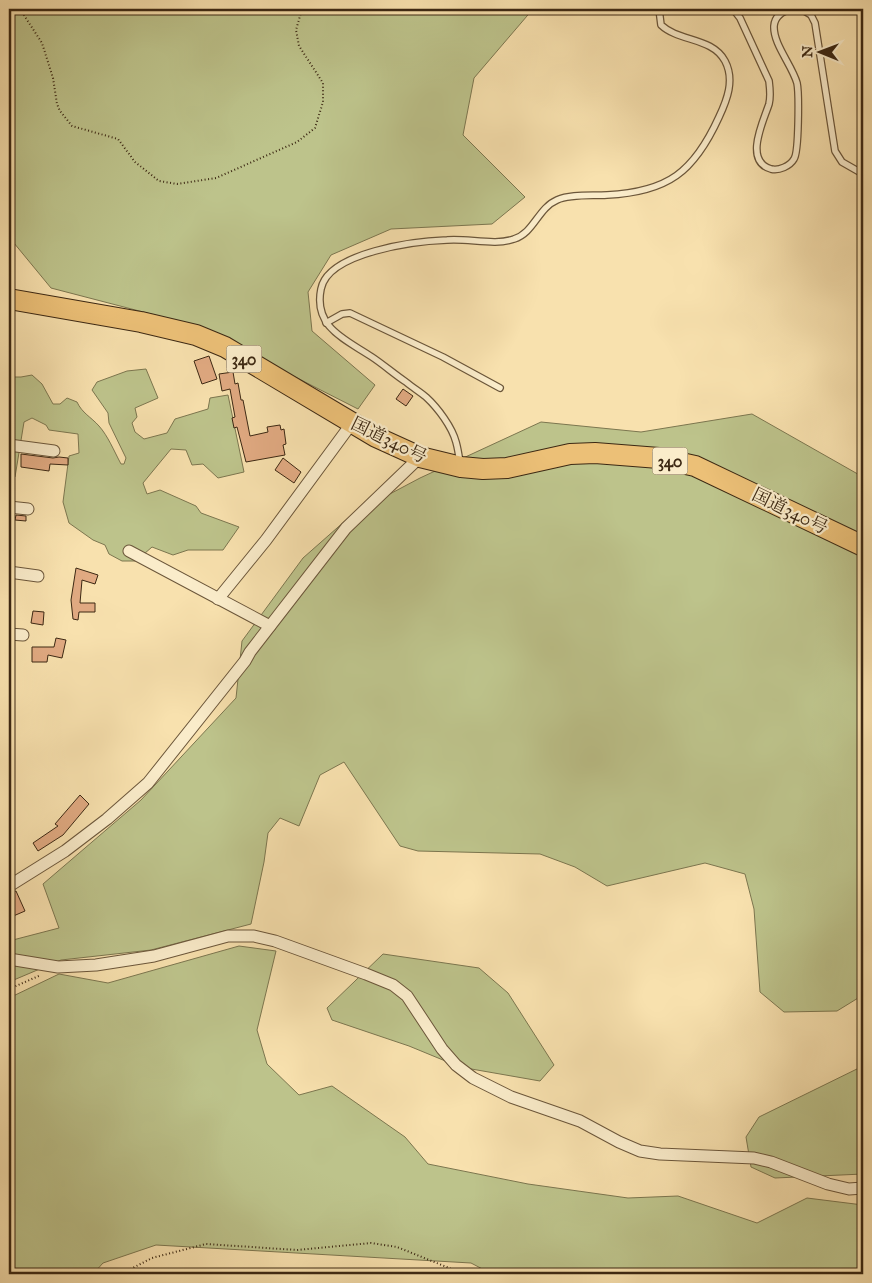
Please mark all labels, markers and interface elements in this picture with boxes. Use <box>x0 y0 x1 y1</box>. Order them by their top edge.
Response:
north arrow <box>794 28 844 78</box>
text: N <box>799 46 816 58</box>
road number: 340 <box>226 346 262 372</box>
street label: 国道340号 <box>347 412 431 468</box>
road number: 340 <box>652 448 688 474</box>
street label: 国道340号 <box>748 483 832 539</box>

